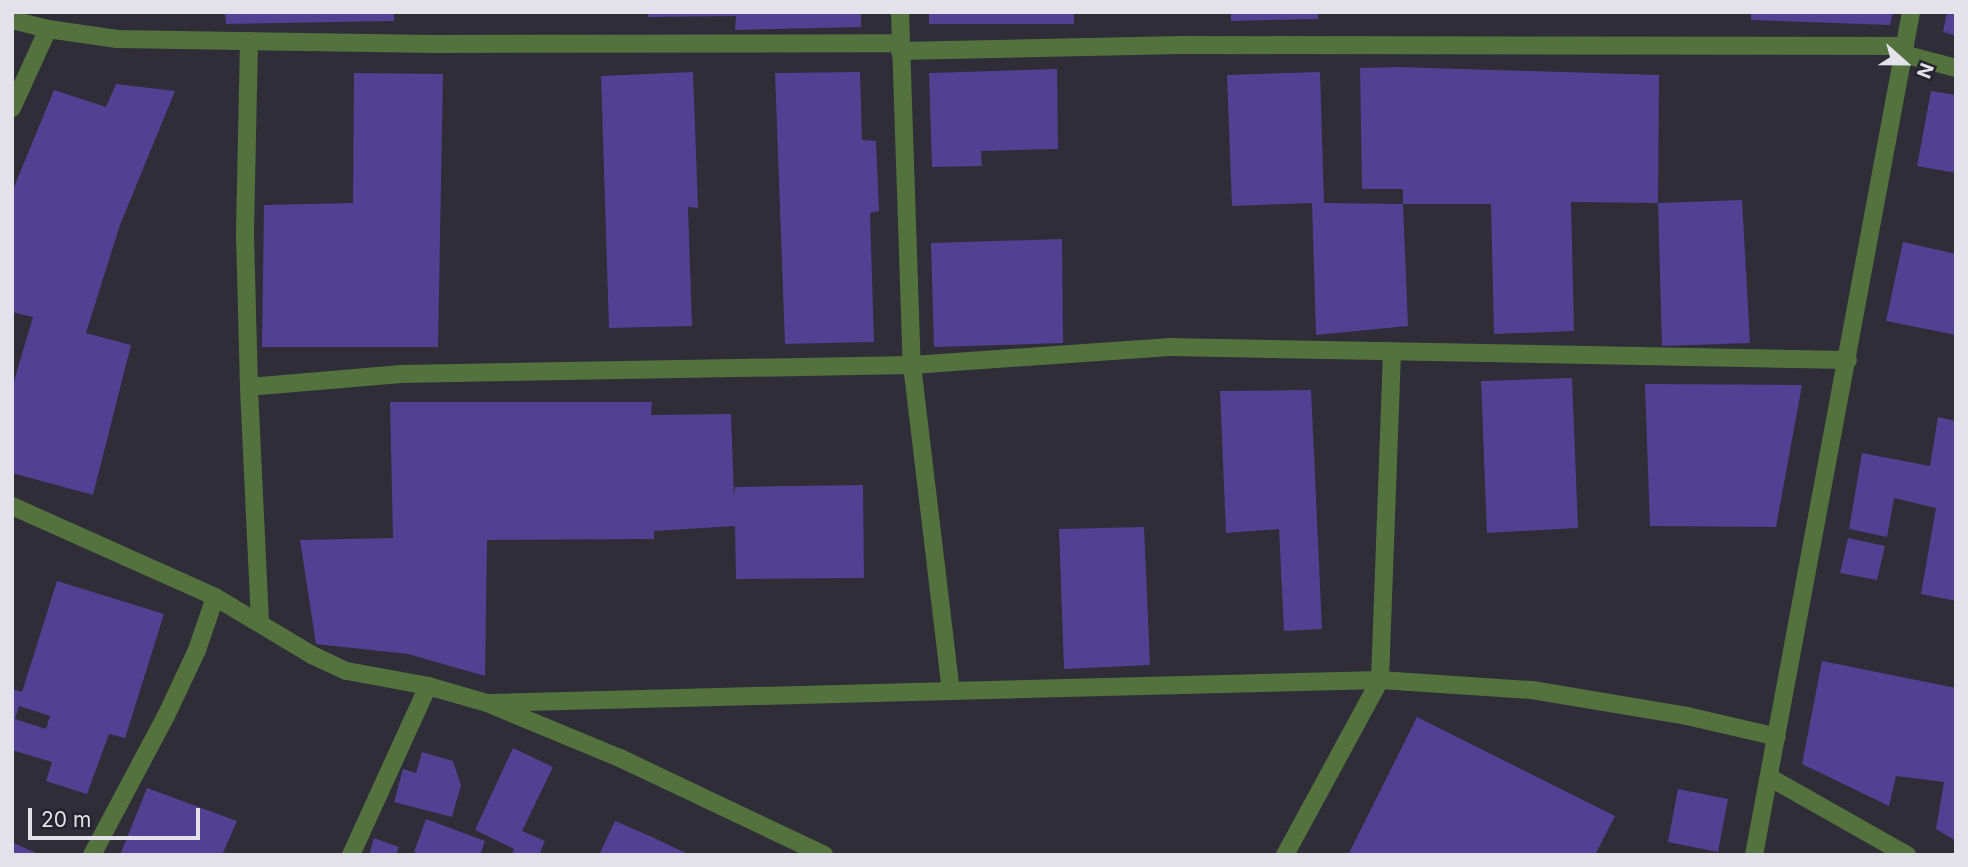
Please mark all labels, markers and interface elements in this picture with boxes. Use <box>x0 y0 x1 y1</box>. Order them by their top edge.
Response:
north arrow <box>1870 28 1940 98</box>
text: N <box>1912 60 1938 82</box>
scale bar <box>32 794 203 838</box>
text: 20 m <box>41 807 91 832</box>

